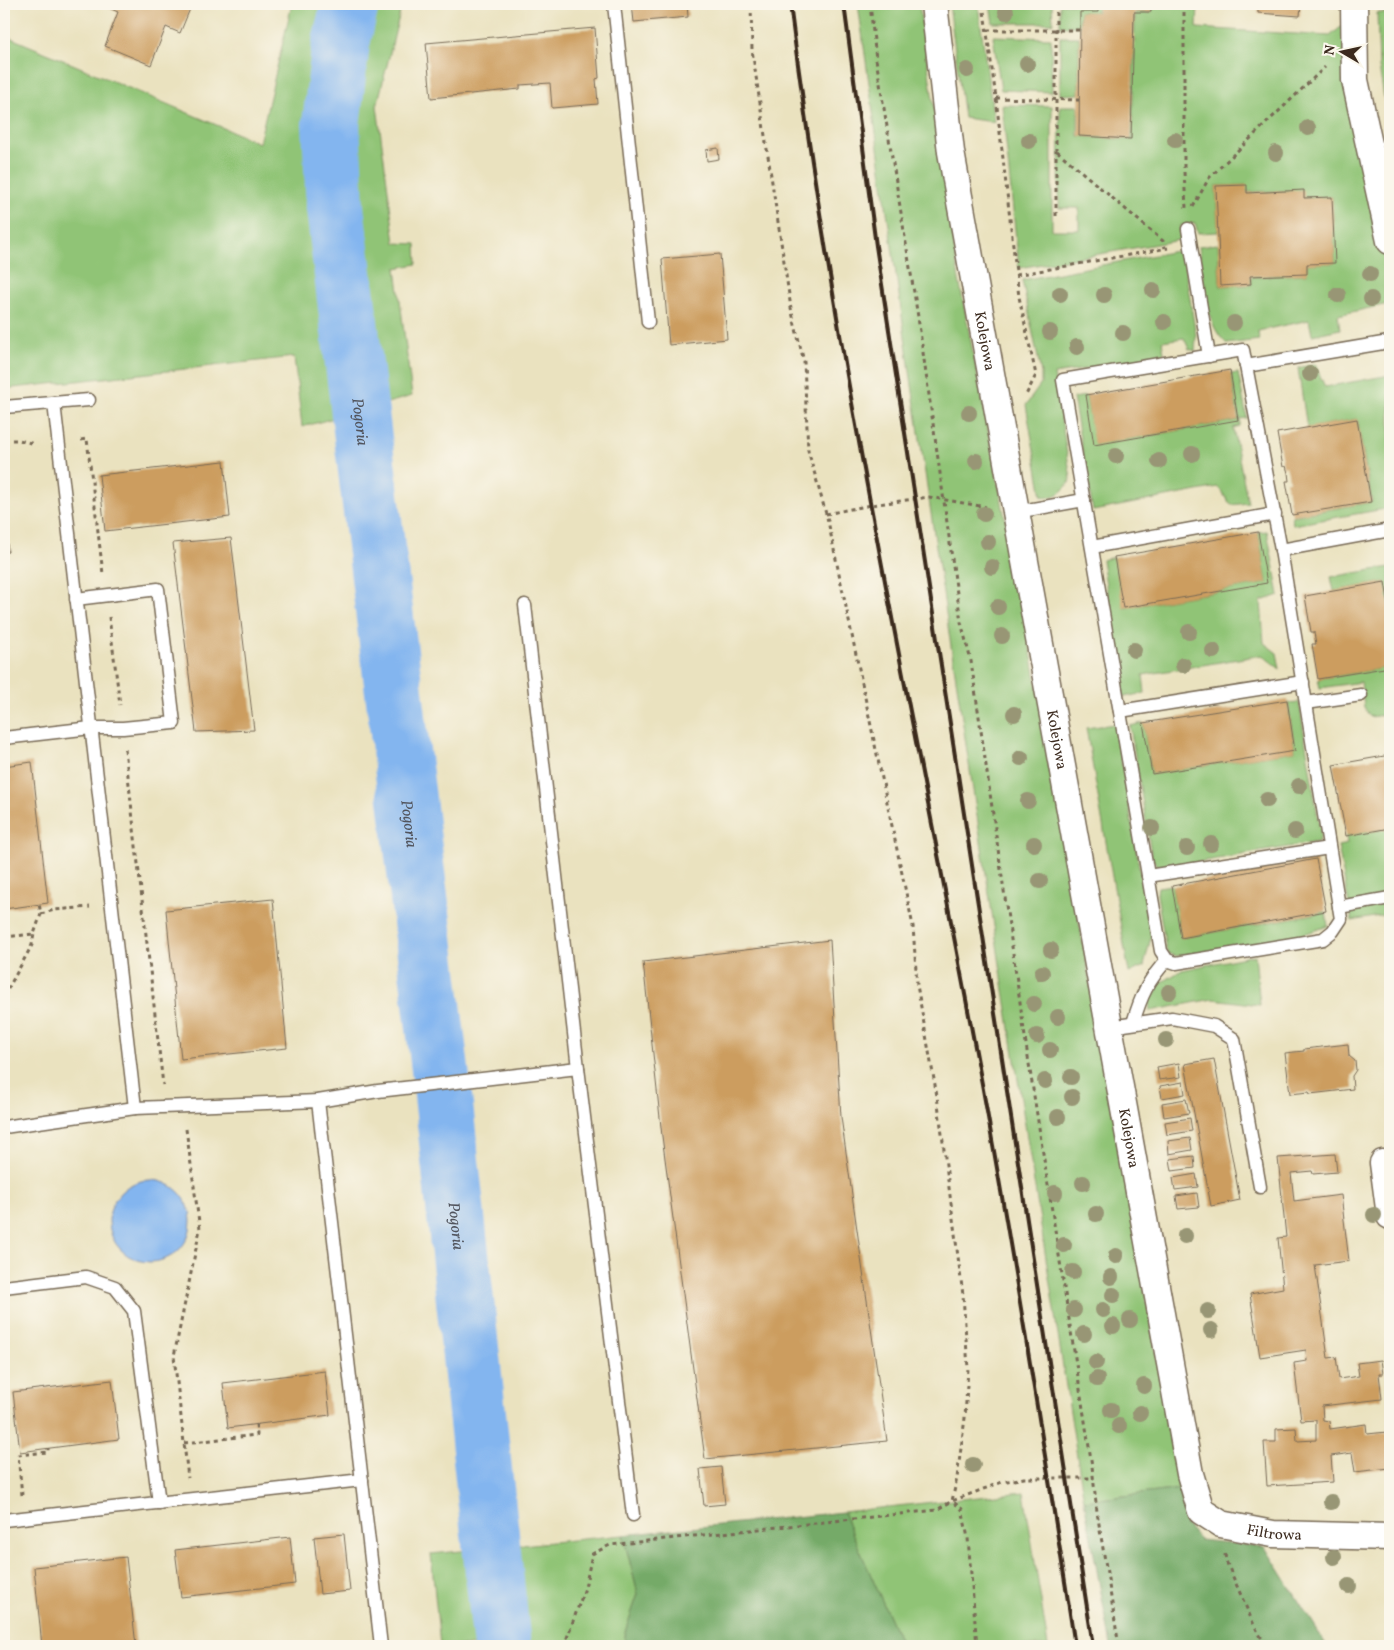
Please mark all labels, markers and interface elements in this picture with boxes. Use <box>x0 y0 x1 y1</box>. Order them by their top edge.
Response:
north arrow <box>1316 28 1366 78</box>
text: N <box>1320 44 1341 57</box>
street label: Kolejowa <box>968 310 999 373</box>
water label: Pogoria <box>345 397 373 448</box>
street label: Kolejowa <box>1040 708 1071 771</box>
water label: Pogoria <box>394 799 422 850</box>
street label: Kolejowa <box>1112 1107 1143 1170</box>
water label: Pogoria <box>441 1201 469 1252</box>
street label: Filtrowa <box>1245 1520 1302 1547</box>

